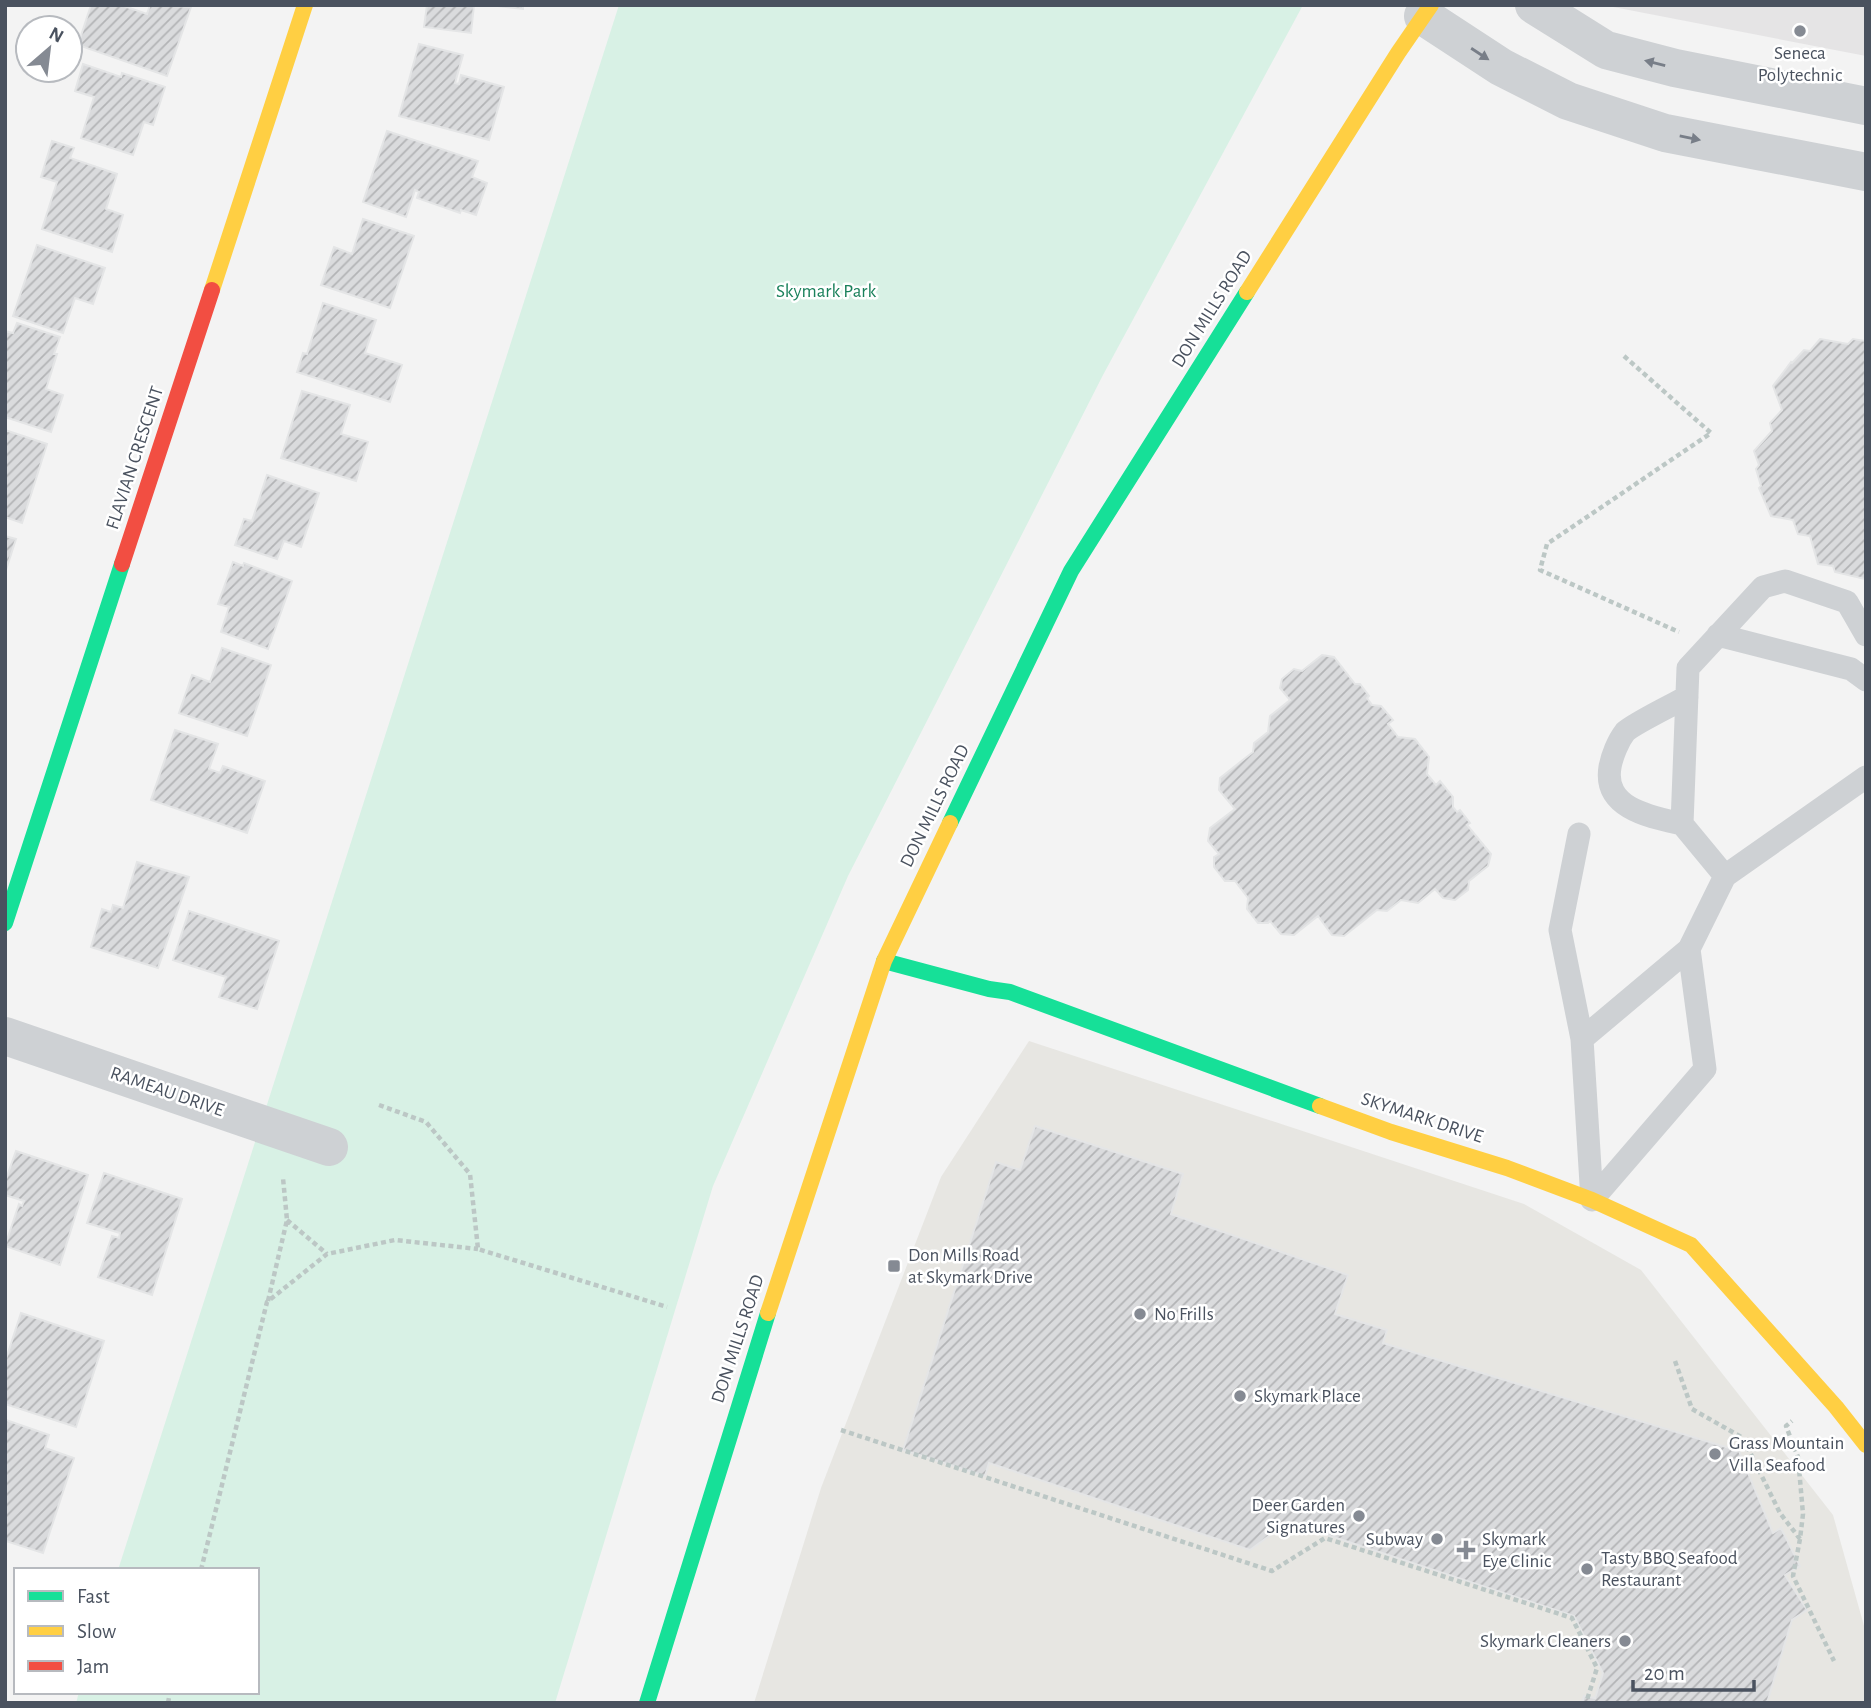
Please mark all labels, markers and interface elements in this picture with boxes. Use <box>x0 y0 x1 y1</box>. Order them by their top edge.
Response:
north arrow <box>14 14 84 84</box>
marker: Seneca Polytechnic <box>1792 23 1808 39</box>
text: N <box>46 24 67 47</box>
place label: Seneca Polytechnic <box>1758 44 1842 85</box>
one-way arrow <box>1470 47 1490 60</box>
one-way arrow <box>1644 57 1666 68</box>
one-way arrow <box>1679 133 1701 144</box>
street label: DON MILLS ROAD <box>1168 247 1256 371</box>
park label: Skymark Park <box>776 282 876 301</box>
street label: FLAVIAN CRESCENT <box>103 384 167 532</box>
street label: DON MILLS ROAD <box>897 742 973 870</box>
street label: RAMEAU DRIVE <box>108 1064 226 1120</box>
street label: SKYMARK DRIVE <box>1359 1089 1485 1147</box>
place label: Don Mills Road at Skymark Drive <box>908 1246 1033 1287</box>
marker: Don Mills Road at Skymark Drive <box>886 1258 902 1274</box>
street label: DON MILLS ROAD <box>708 1272 768 1406</box>
place label: No Frills <box>1154 1305 1214 1324</box>
marker: No Frills <box>1132 1306 1148 1322</box>
place label: Skymark Place <box>1254 1387 1361 1406</box>
marker: Skymark Place <box>1232 1388 1248 1404</box>
place label: Grass Mountain Villa Seafood <box>1729 1434 1844 1475</box>
marker: Grass Mountain Villa Seafood <box>1707 1446 1723 1462</box>
place label: Deer Garden Signatures <box>1252 1496 1345 1537</box>
marker: Deer Garden Signatures <box>1351 1508 1367 1524</box>
place label: Subway <box>1366 1530 1423 1549</box>
place label: Skymark Eye Clinic <box>1482 1530 1551 1571</box>
marker: Subway <box>1429 1531 1445 1547</box>
marker: Skymark Eye Clinic <box>1456 1540 1476 1560</box>
place label: Tasty BBQ Seafood Restaurant <box>1601 1549 1738 1590</box>
marker: Tasty BBQ Seafood Restaurant <box>1579 1561 1595 1577</box>
legend <box>14 1568 259 1694</box>
text: Fast <box>77 1586 110 1607</box>
text: Slow <box>77 1621 116 1642</box>
place label: Skymark Cleaners <box>1480 1632 1611 1651</box>
marker: Skymark Cleaners <box>1617 1633 1633 1649</box>
scale bar <box>1633 1648 1754 1692</box>
text: Jam <box>77 1656 109 1677</box>
text: 20 m <box>1644 1663 1685 1684</box>

